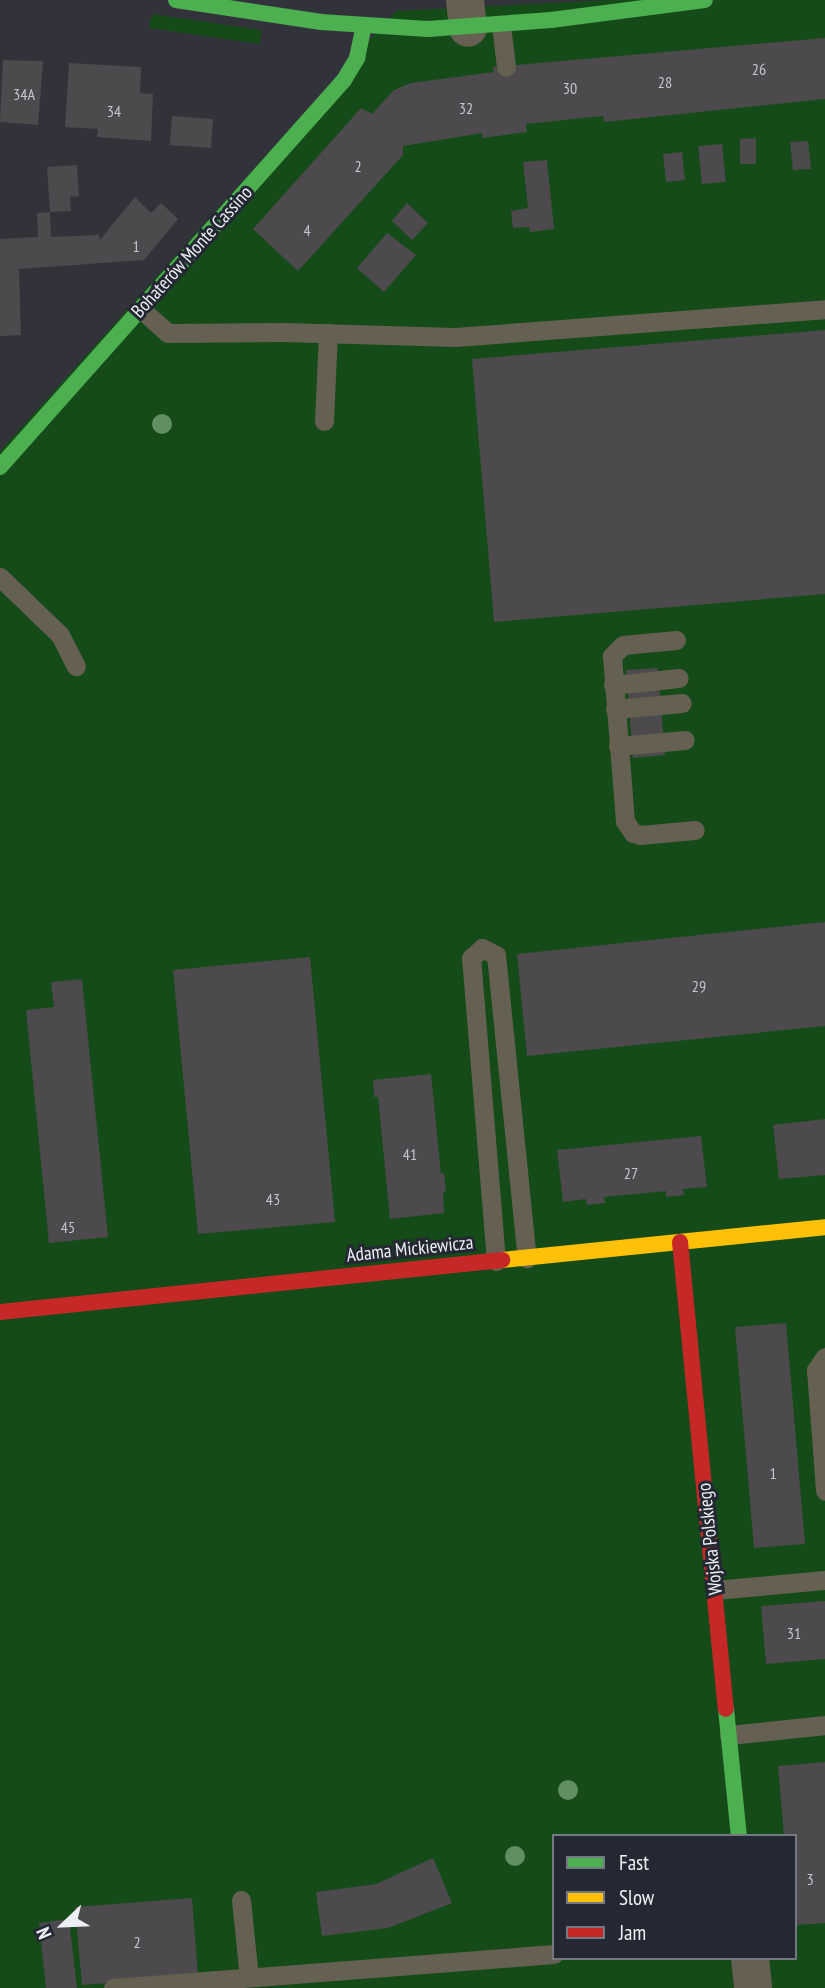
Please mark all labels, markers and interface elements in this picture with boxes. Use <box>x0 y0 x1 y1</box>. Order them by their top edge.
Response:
house number: 26 <box>752 59 766 79</box>
house number: 28 <box>658 72 672 92</box>
house number: 30 <box>563 78 577 98</box>
house number: 34A <box>13 84 35 104</box>
house number: 32 <box>459 98 473 118</box>
house number: 34 <box>107 101 121 121</box>
house number: 2 <box>354 156 362 176</box>
street label: Bohaterów Monte Cassino <box>127 181 257 323</box>
house number: 4 <box>303 220 311 240</box>
house number: 1 <box>132 236 140 256</box>
house number: 29 <box>692 976 706 996</box>
house number: 41 <box>403 1144 417 1164</box>
house number: 27 <box>624 1163 638 1183</box>
house number: 43 <box>266 1189 280 1209</box>
house number: 45 <box>61 1217 75 1237</box>
street label: Adama Mickiewicza <box>346 1231 474 1267</box>
house number: 1 <box>769 1463 777 1483</box>
street label: Wojska Polskiego <box>693 1482 727 1596</box>
house number: 31 <box>787 1623 801 1643</box>
legend <box>552 1834 797 1960</box>
text: Fast <box>619 1849 649 1876</box>
house number: 3 <box>806 1869 814 1889</box>
text: Slow <box>619 1884 654 1911</box>
north arrow <box>28 1890 98 1960</box>
text: Jam <box>619 1919 646 1946</box>
text: N <box>31 1924 57 1943</box>
house number: 2 <box>133 1932 141 1952</box>

